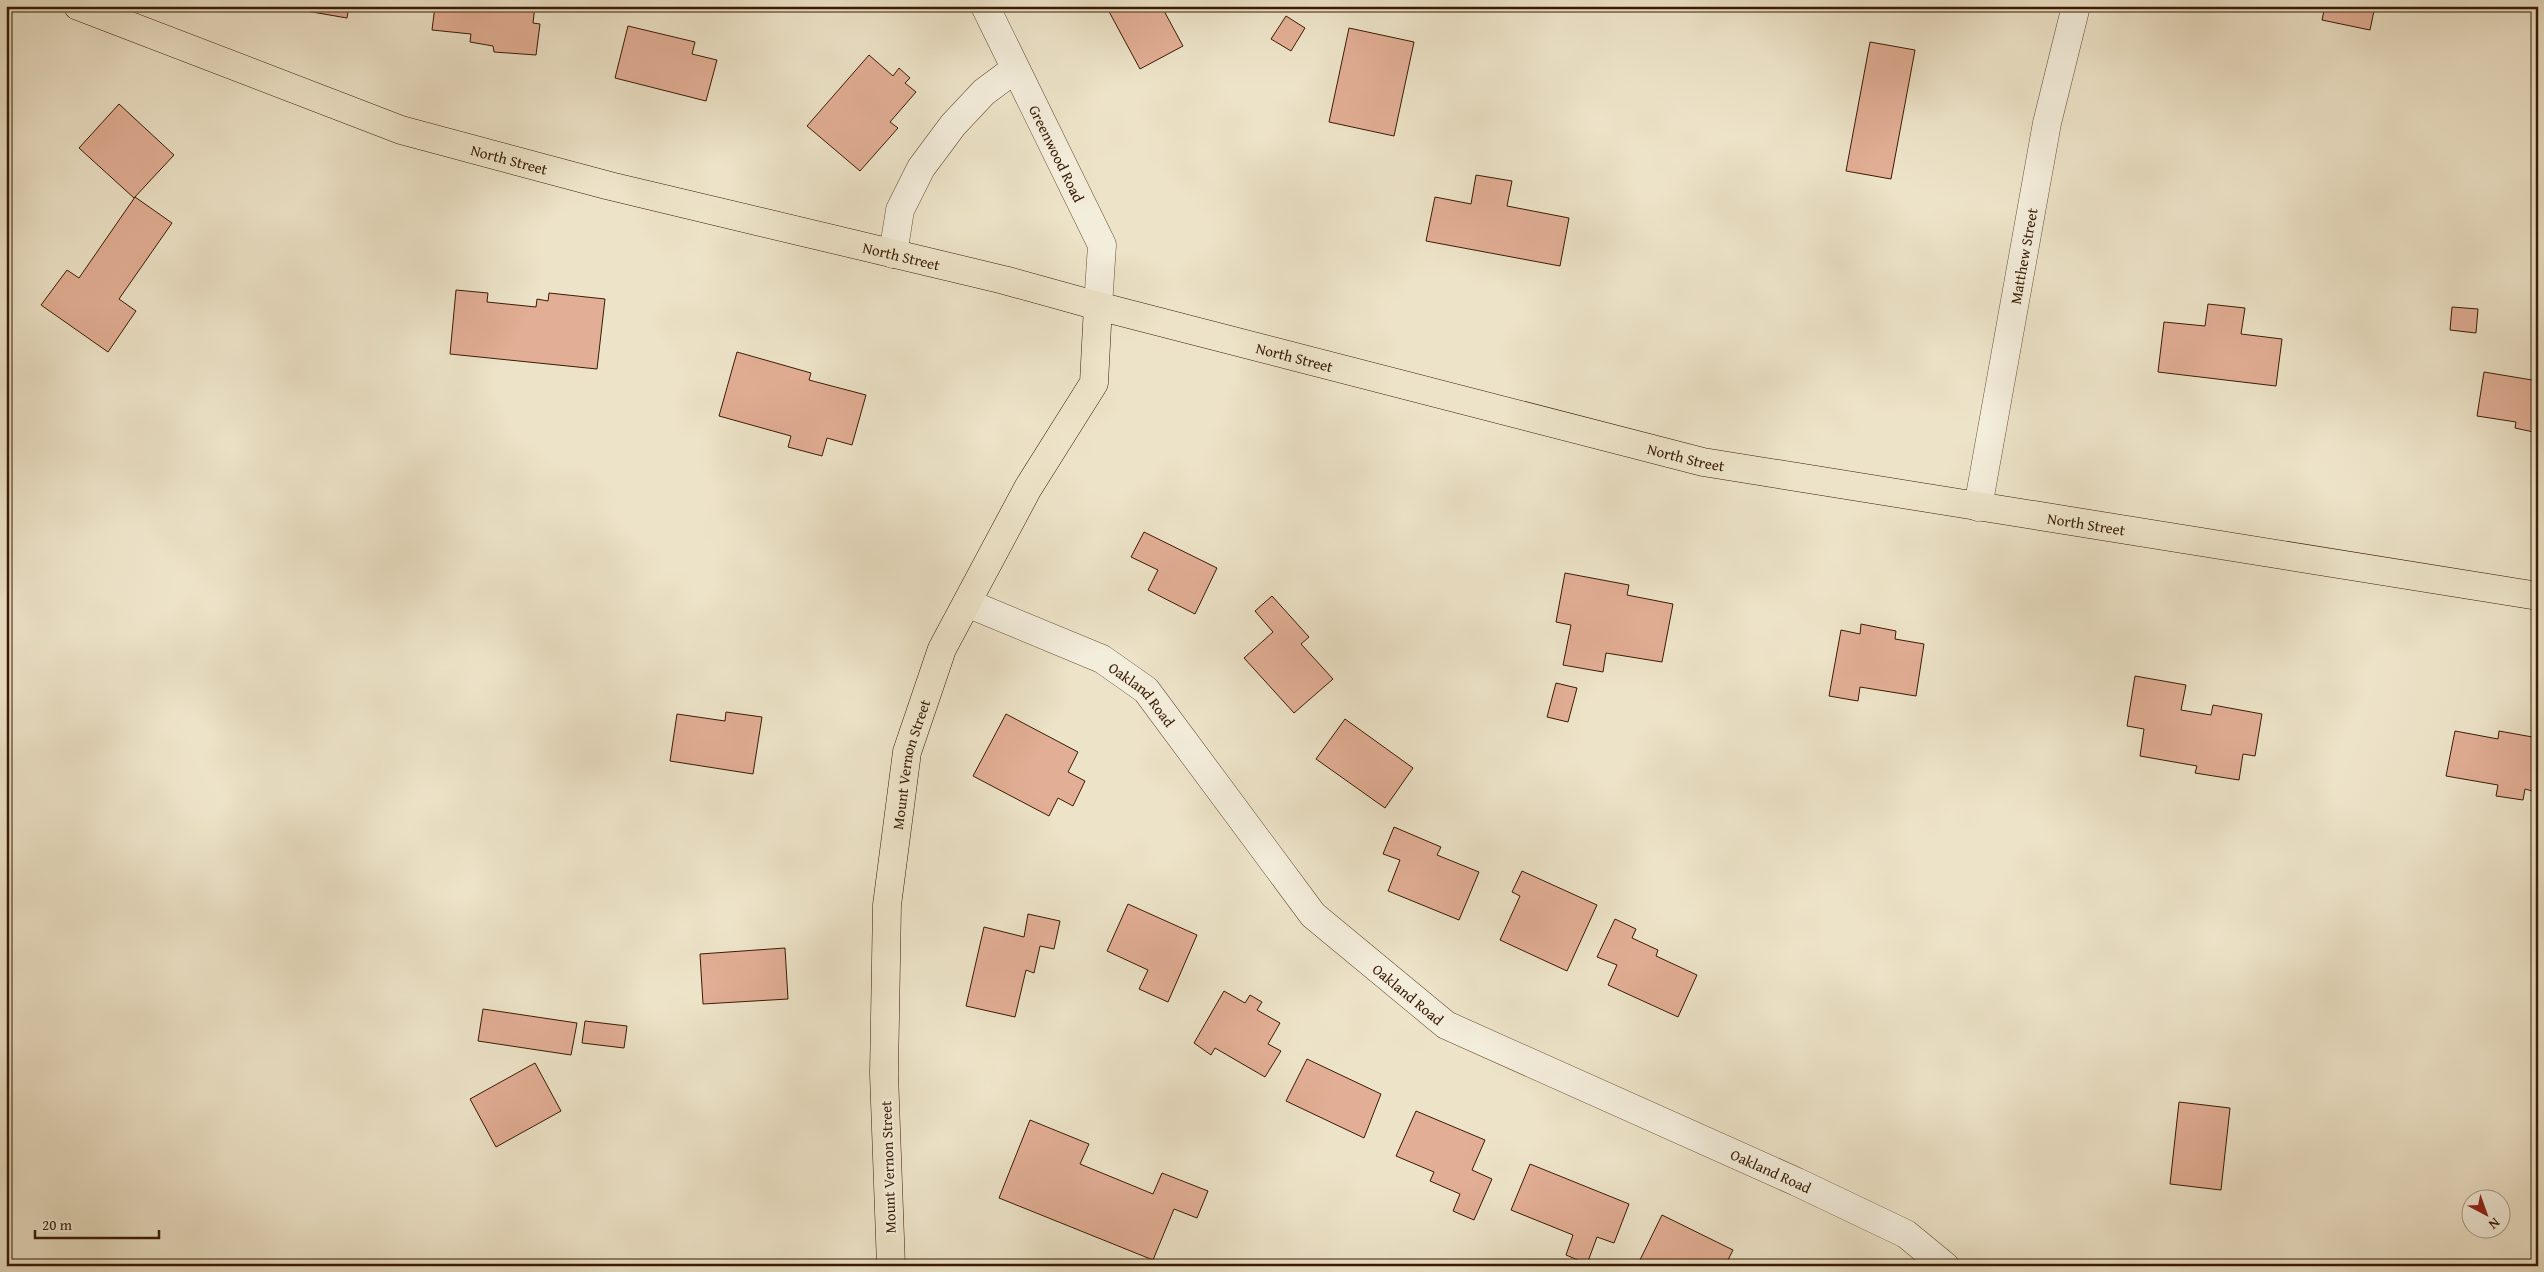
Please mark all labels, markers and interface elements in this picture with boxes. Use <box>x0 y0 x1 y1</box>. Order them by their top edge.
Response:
street label: Greenwood Road <box>1024 101 1090 205</box>
street label: North Street <box>468 139 551 179</box>
street label: Matthew Street <box>2004 206 2042 306</box>
street label: North Street <box>861 236 943 275</box>
street label: North Street <box>1254 337 1336 377</box>
street label: North Street <box>1645 438 1727 476</box>
street label: North Street <box>2046 507 2128 540</box>
street label: Oakland Road <box>1105 657 1180 731</box>
street label: Mount Vernon Street <box>886 696 935 831</box>
street label: Oakland Road <box>1368 958 1448 1030</box>
street label: Mount Vernon Street <box>875 1099 901 1234</box>
street label: Oakland Road <box>1727 1143 1815 1198</box>
north arrow <box>2462 1190 2512 1240</box>
scale bar <box>35 1207 159 1239</box>
text: N <box>2484 1213 2505 1235</box>
text: 20 m <box>42 1214 73 1235</box>

